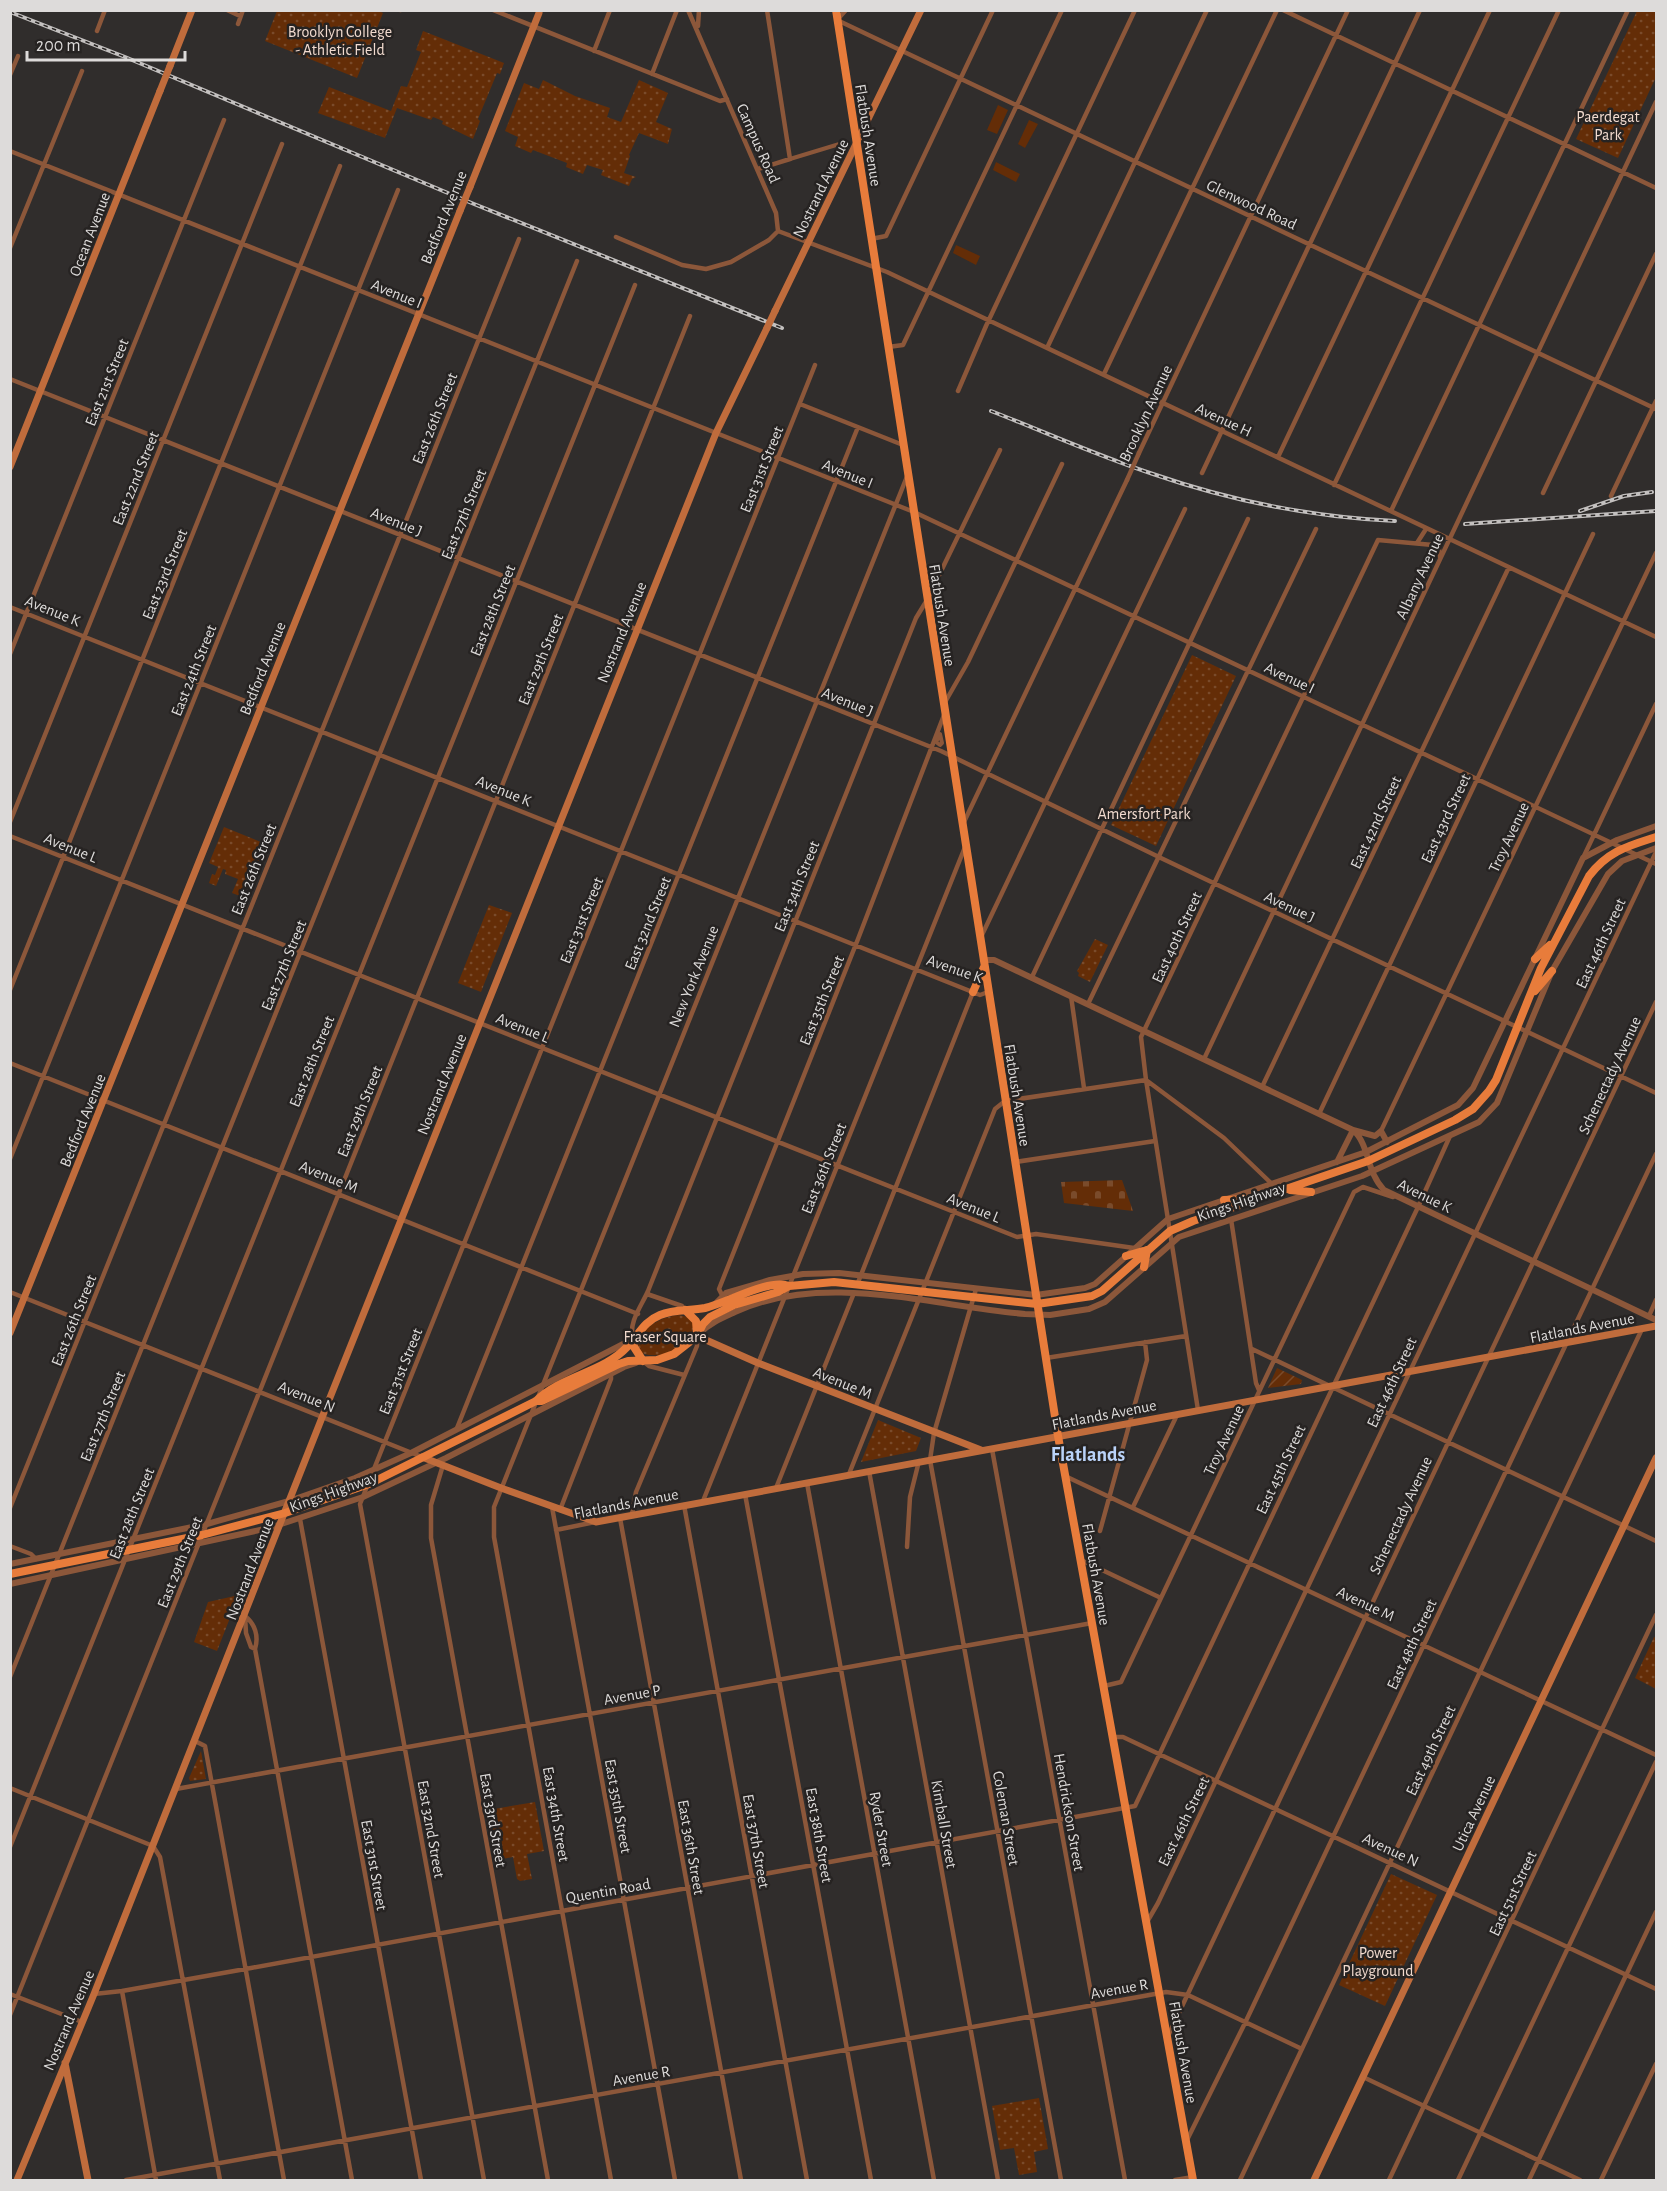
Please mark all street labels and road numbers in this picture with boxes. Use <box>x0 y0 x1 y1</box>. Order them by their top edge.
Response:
street label: Flatbush Avenue <box>852 83 884 187</box>
street label: Campus Road <box>733 101 783 186</box>
street label: Nostrand Avenue <box>790 137 852 240</box>
street label: Bedford Avenue <box>418 168 470 266</box>
street label: Glenwood Road <box>1204 177 1299 233</box>
street label: Ocean Avenue <box>67 190 113 279</box>
street label: Avenue I <box>369 276 424 311</box>
street label: East 21st Street <box>82 336 132 428</box>
street label: Brooklyn Avenue <box>1116 363 1176 465</box>
street label: East 26th Street <box>409 370 461 466</box>
street label: Avenue H <box>1193 400 1254 440</box>
street label: East 31st Street <box>737 424 787 515</box>
street label: East 22nd Street <box>110 429 162 528</box>
street label: Avenue I <box>820 456 875 491</box>
street label: East 27th Street <box>439 467 489 562</box>
street label: Avenue J <box>368 504 425 540</box>
street label: East 23rd Street <box>140 527 190 622</box>
street label: Albany Avenue <box>1393 531 1448 622</box>
street label: East 28th Street <box>467 562 519 658</box>
street label: Flatbush Avenue <box>926 563 958 667</box>
street label: Nostrand Avenue <box>594 580 649 685</box>
street label: Avenue K <box>23 593 83 629</box>
street label: East 29th Street <box>515 611 567 707</box>
street label: Bedford Avenue <box>237 619 289 717</box>
street label: East 24th Street <box>168 622 220 718</box>
street label: Avenue I <box>1262 659 1317 696</box>
street label: Avenue J <box>819 684 876 720</box>
street label: East 43rd Street <box>1418 771 1474 866</box>
street label: Avenue K <box>474 773 534 809</box>
street label: East 42nd Street <box>1347 774 1404 871</box>
street label: Troy Avenue <box>1486 800 1533 876</box>
street label: East 26th Street <box>228 821 280 917</box>
street label: Avenue L <box>42 830 100 866</box>
street label: East 34th Street <box>771 839 822 934</box>
street label: East 32nd Street <box>622 874 674 972</box>
street label: East 31st Street <box>557 875 607 966</box>
street label: Avenue J <box>1262 888 1318 926</box>
street label: East 40th Street <box>1149 889 1205 985</box>
street label: East 46th Street <box>1573 896 1629 991</box>
street label: East 27th Street <box>259 918 309 1013</box>
street label: New York Avenue <box>666 923 722 1030</box>
street label: Avenue K <box>925 952 985 986</box>
street label: East 35th Street <box>797 953 847 1048</box>
street label: Avenue L <box>494 1010 552 1046</box>
street label: East 28th Street <box>286 1013 338 1109</box>
street label: Schenectady Avenue <box>1576 1014 1645 1137</box>
street label: Nostrand Avenue <box>414 1032 469 1137</box>
street label: Flatbush Avenue <box>1001 1043 1033 1147</box>
street label: East 29th Street <box>334 1063 386 1159</box>
street label: Bedford Avenue <box>57 1071 109 1169</box>
street label: East 36th Street <box>798 1121 849 1216</box>
street label: Avenue M <box>297 1158 360 1196</box>
street label: Avenue K <box>1395 1176 1454 1216</box>
street label: Kings Highway <box>1195 1179 1288 1225</box>
street label: Avenue L <box>945 1190 1003 1226</box>
street label: East 26th Street <box>48 1272 100 1368</box>
street label: Flatlands Avenue <box>1528 1310 1636 1346</box>
street label: East 31st Street <box>376 1326 426 1417</box>
street label: East 46th Street <box>1364 1335 1420 1430</box>
street label: Avenue M <box>811 1364 874 1402</box>
street label: East 27th Street <box>78 1369 128 1464</box>
street label: Avenue N <box>276 1378 338 1416</box>
street label: Flatlands Avenue <box>1050 1397 1158 1433</box>
street label: Troy Avenue <box>1201 1403 1248 1479</box>
street label: East 45th Street <box>1253 1422 1309 1517</box>
street label: Schenectady Avenue <box>1367 1454 1436 1577</box>
street label: East 28th Street <box>106 1465 158 1561</box>
street label: Kings Highway <box>287 1469 380 1516</box>
street label: Flatlands Avenue <box>572 1486 680 1522</box>
street label: East 29th Street <box>154 1514 206 1610</box>
street label: Nostrand Avenue <box>223 1516 277 1622</box>
street label: Flatbush Avenue <box>1079 1522 1113 1626</box>
street label: Avenue M <box>1334 1584 1397 1624</box>
street label: East 48th Street <box>1384 1597 1440 1692</box>
street label: Avenue P <box>602 1682 662 1708</box>
street label: East 49th Street <box>1403 1703 1459 1798</box>
street label: Hendrickson Street <box>1051 1752 1087 1872</box>
street label: East 35th Street <box>602 1758 634 1855</box>
street label: East 34th Street <box>540 1765 572 1863</box>
street label: Coleman Street <box>990 1770 1022 1867</box>
street label: East 33rd Street <box>477 1772 509 1869</box>
street label: Utica Avenue <box>1449 1773 1498 1854</box>
street label: East 46th Street <box>1155 1774 1212 1869</box>
street label: East 32nd Street <box>415 1779 448 1879</box>
street label: Kimball Street <box>928 1779 960 1870</box>
street label: East 38th Street <box>803 1786 835 1884</box>
street label: Ryder Street <box>866 1790 896 1868</box>
street label: East 37th Street <box>740 1793 772 1890</box>
street label: East 36th Street <box>675 1798 707 1896</box>
street label: East 31st Street <box>358 1819 390 1912</box>
street label: Avenue N <box>1360 1830 1421 1870</box>
street label: East 51st Street <box>1486 1848 1540 1938</box>
street label: Quentin Road <box>565 1876 652 1907</box>
street label: Nostrand Avenue <box>41 1968 97 2073</box>
street label: Avenue R <box>1089 1976 1149 2002</box>
street label: Flatbush Avenue <box>1166 2000 1200 2104</box>
street label: Avenue R <box>611 2063 671 2089</box>

